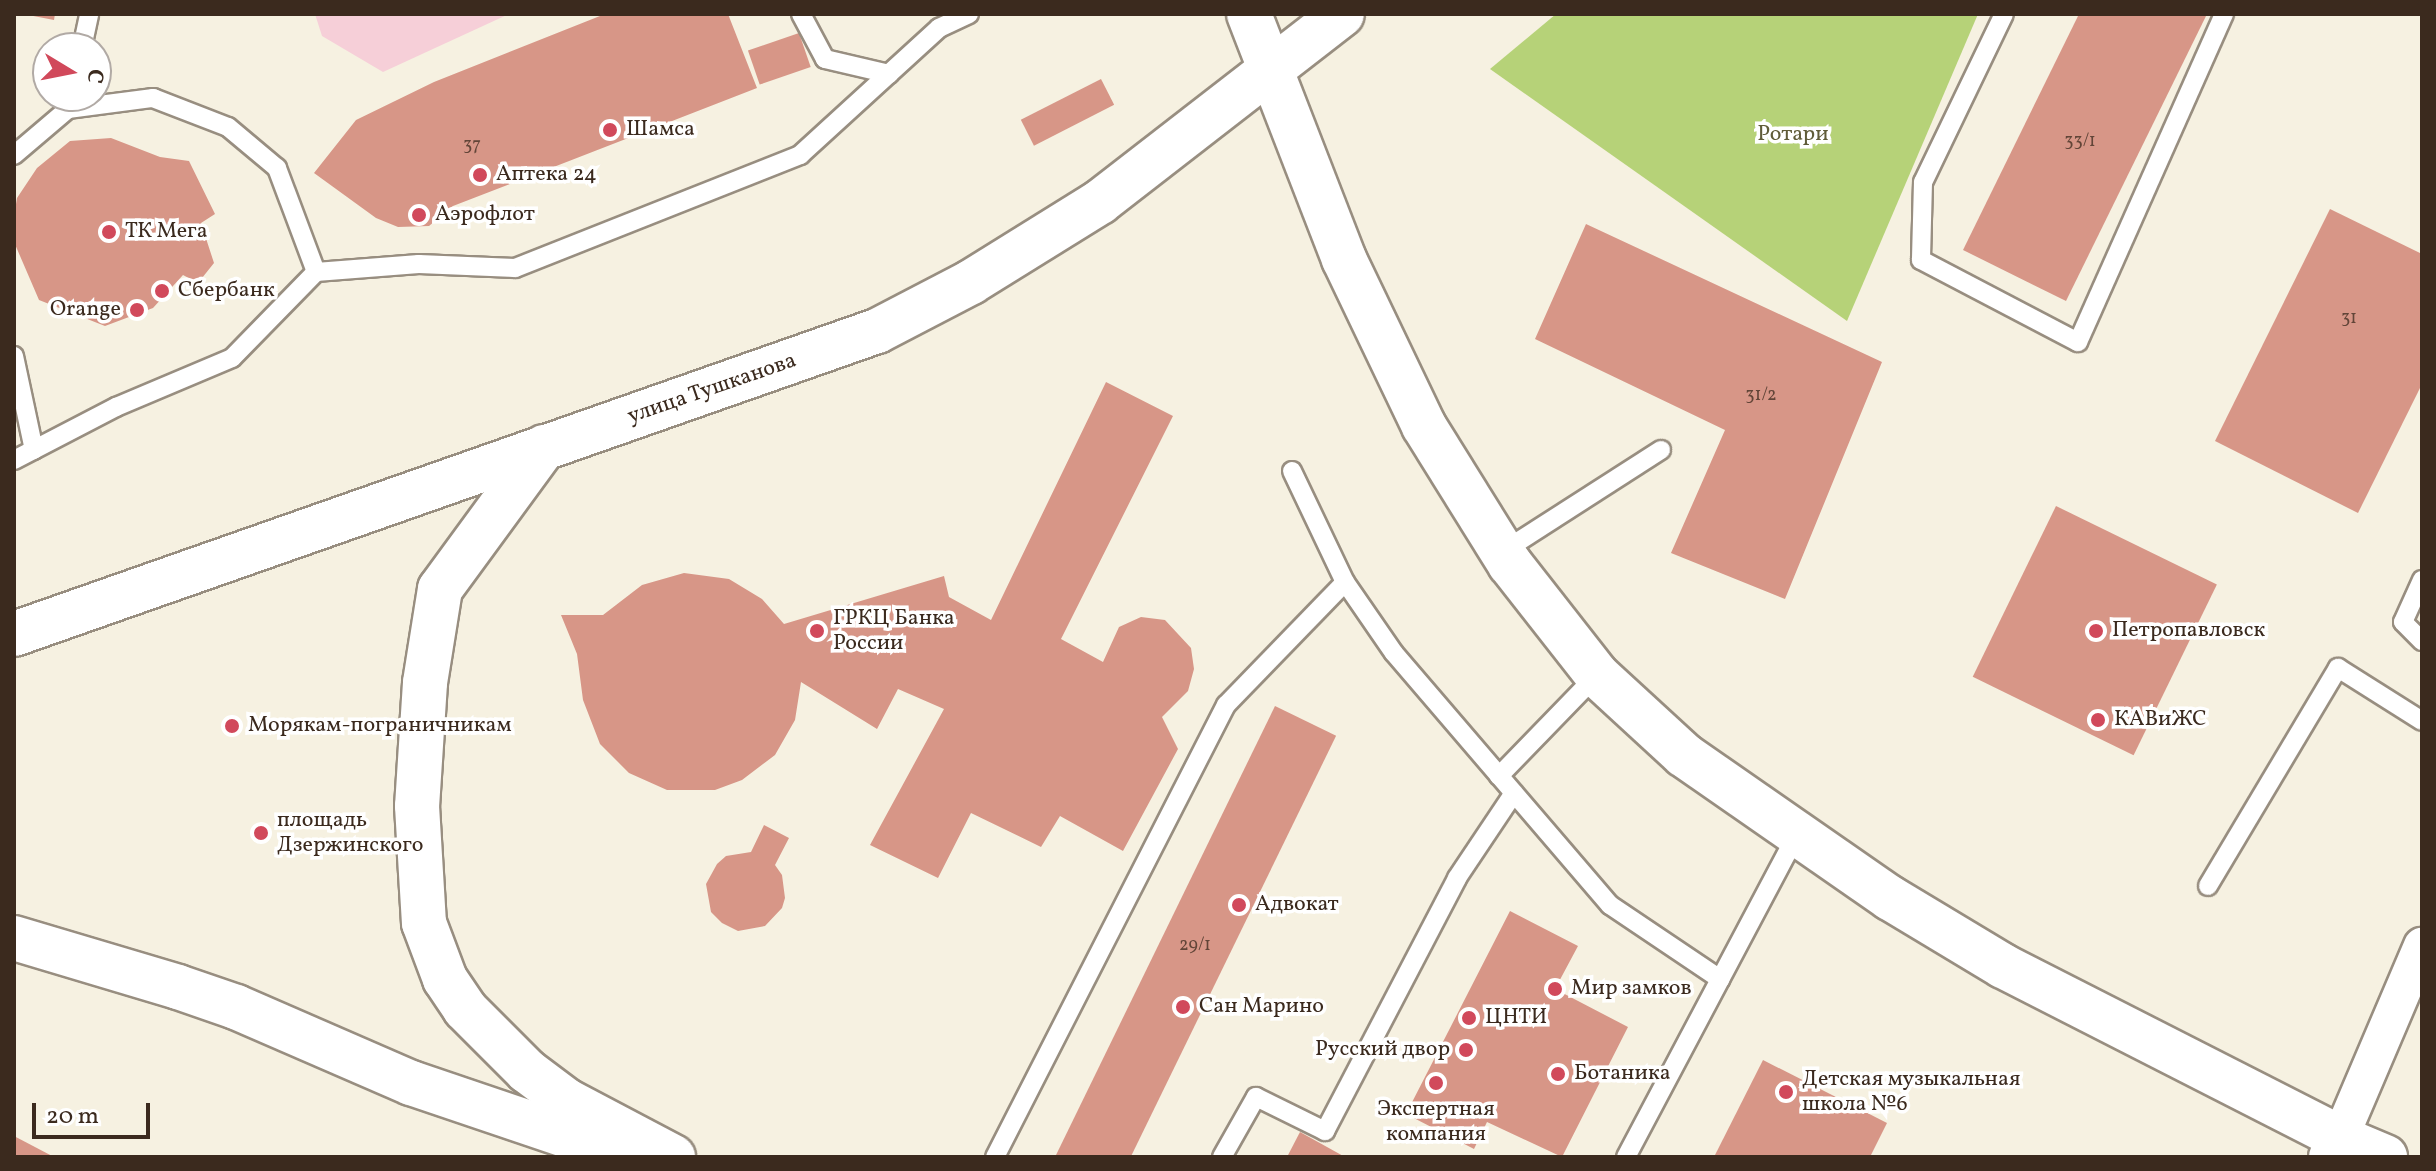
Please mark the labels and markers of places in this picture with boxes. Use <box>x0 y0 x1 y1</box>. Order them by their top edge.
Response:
place label: Шамса <box>626 117 695 143</box>
marker: Шамса <box>601 121 619 139</box>
place label: Аптека 24 <box>496 162 597 188</box>
marker: Аптека 24 <box>471 166 489 184</box>
place label: Аэрофлот <box>435 202 535 228</box>
marker: Аэрофлот <box>410 206 428 224</box>
place label: ТК Мега <box>125 219 208 245</box>
marker: ТК Мега <box>100 223 118 241</box>
place label: Сбербанк <box>178 278 275 304</box>
marker: Сбербанк <box>153 282 171 300</box>
place label: Orange <box>50 297 121 323</box>
marker: Orange <box>128 301 146 319</box>
place label: ГРКЦ Банка России <box>833 605 955 656</box>
place label: Петропавловск <box>2112 618 2265 644</box>
marker: ГРКЦ Банка России <box>808 622 826 640</box>
marker: Петропавловск <box>2087 622 2105 640</box>
place label: КАВиЖС <box>2114 707 2207 733</box>
marker: КАВиЖС <box>2089 711 2107 729</box>
place label: Морякам-пограничникам <box>248 713 511 739</box>
marker: Морякам-пограничникам <box>223 717 241 735</box>
place label: площадь Дзержинского <box>277 807 423 858</box>
marker: площадь Дзержинского <box>252 824 270 842</box>
place label: Адвокат <box>1255 892 1339 918</box>
marker: Адвокат <box>1230 896 1248 914</box>
place label: Мир замков <box>1571 976 1692 1002</box>
marker: Мир замков <box>1546 980 1564 998</box>
place label: Сан Марино <box>1199 994 1324 1020</box>
marker: Сан Марино <box>1174 998 1192 1016</box>
place label: ЦНТИ <box>1485 1005 1547 1031</box>
marker: ЦНТИ <box>1460 1009 1478 1027</box>
place label: Русский двор <box>1315 1037 1450 1063</box>
marker: Русский двор <box>1457 1041 1475 1059</box>
place label: Ботаника <box>1574 1061 1671 1087</box>
marker: Ботаника <box>1549 1065 1567 1083</box>
place label: Детская музыкальная школа №6 <box>1802 1066 2020 1118</box>
marker: Экспертная компания <box>1427 1074 1445 1092</box>
marker: Детская музыкальная школа №6 <box>1777 1083 1795 1101</box>
place label: Экспертная компания <box>1377 1096 1495 1148</box>

